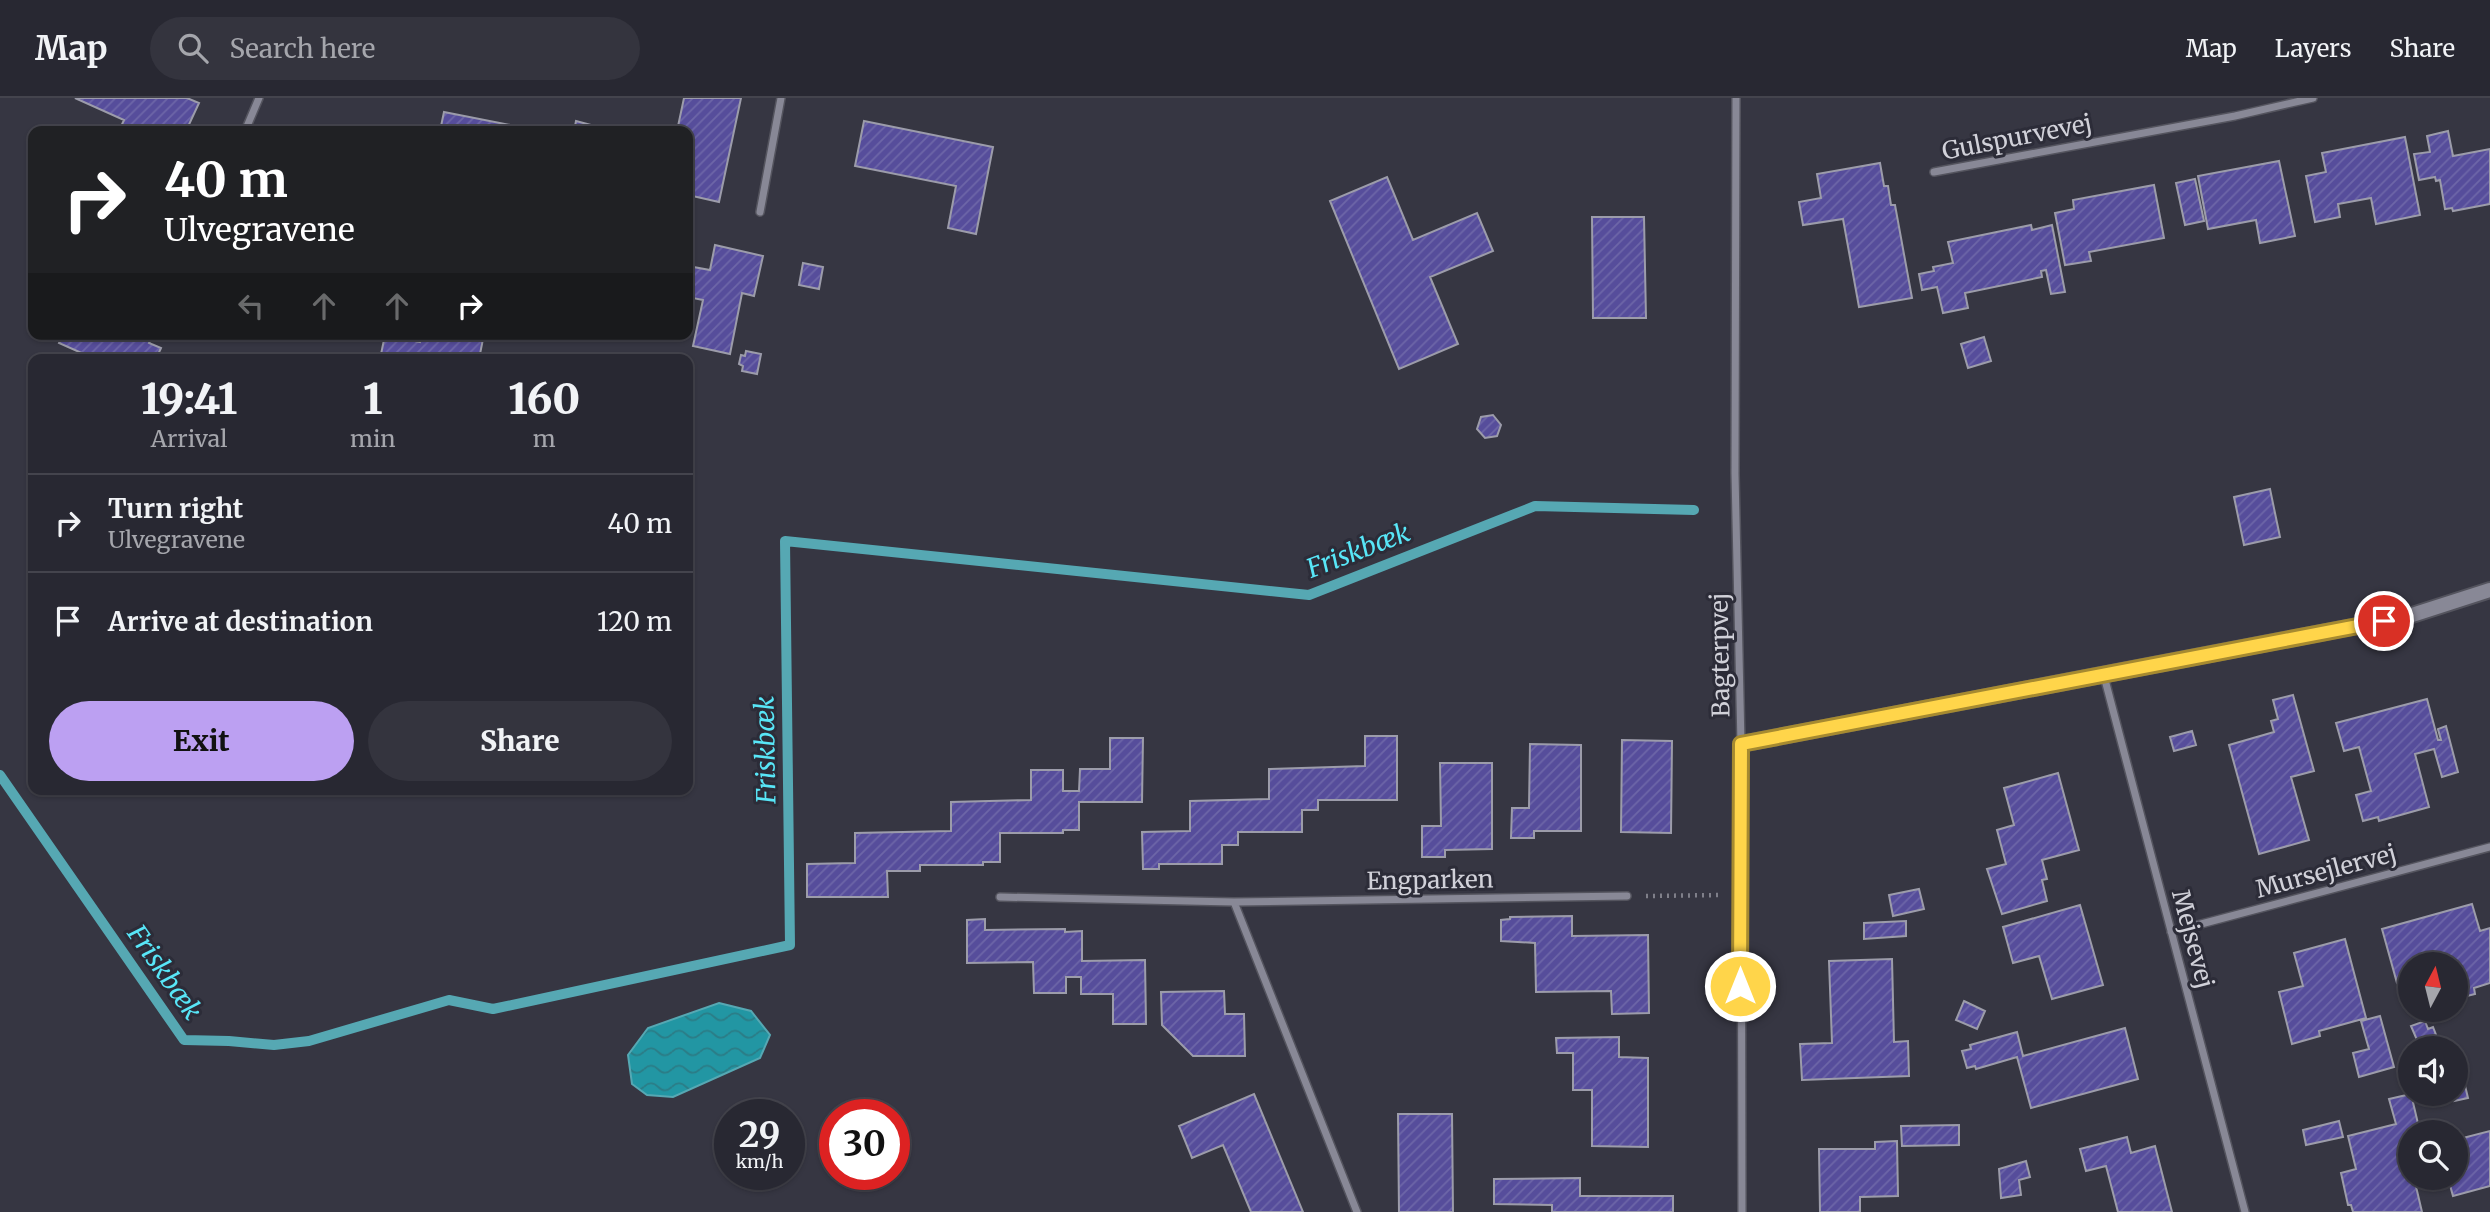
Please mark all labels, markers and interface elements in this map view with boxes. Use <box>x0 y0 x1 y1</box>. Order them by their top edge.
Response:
search box <box>150 17 640 80</box>
text: Map <box>35 28 108 69</box>
icon: search <box>174 29 212 67</box>
text: Search here <box>230 32 375 65</box>
text: Map <box>2186 33 2237 64</box>
text: Layers <box>2275 33 2351 64</box>
text: Share <box>2389 33 2455 64</box>
street label: Gulspurvevej <box>1939 107 2095 167</box>
text: 40 m <box>164 149 288 210</box>
icon: right <box>49 154 140 245</box>
text: Ulvegravene <box>164 210 355 250</box>
icon: left <box>232 287 270 325</box>
icon: ahead <box>305 287 343 325</box>
icon: ahead <box>378 287 416 325</box>
icon: right <box>451 287 489 325</box>
text: 19:41 <box>141 373 237 425</box>
text: 1 <box>363 373 383 425</box>
text: 160 <box>508 373 580 425</box>
text: Arrival <box>151 424 227 453</box>
text: min <box>350 424 396 453</box>
text: m <box>533 424 556 453</box>
text: Turn right <box>108 492 243 525</box>
icon: right <box>49 504 87 542</box>
text: 40 m <box>608 507 672 540</box>
water label: Friskbæk <box>1301 515 1414 585</box>
text: Ulvegravene <box>108 525 245 554</box>
pin <box>2354 591 2414 651</box>
street label: Bagterpvej <box>1703 592 1737 718</box>
icon: arrive <box>49 602 87 640</box>
icon: arrive <box>2365 602 2403 640</box>
text: Arrive at destination <box>108 605 373 638</box>
text: 120 m <box>597 605 672 638</box>
water label: Friskbæk <box>748 696 782 805</box>
button: Exit <box>49 701 354 781</box>
button: Share <box>368 701 672 781</box>
street label: Mursejlervej <box>2252 837 2400 905</box>
street label: Engparken <box>1366 863 1494 897</box>
street label: Mejsevej <box>2165 886 2221 992</box>
water label: Friskbæk <box>120 918 209 1026</box>
position arrow <box>1703 949 1777 1023</box>
north arrow <box>2398 952 2468 1022</box>
map controls <box>2398 952 2468 1190</box>
button: sound <box>2398 1036 2468 1106</box>
speed limit sign: 30 <box>819 1099 910 1190</box>
text: 29 <box>739 1113 780 1157</box>
button: search <box>2398 1120 2468 1190</box>
text: km/h <box>736 1150 783 1173</box>

